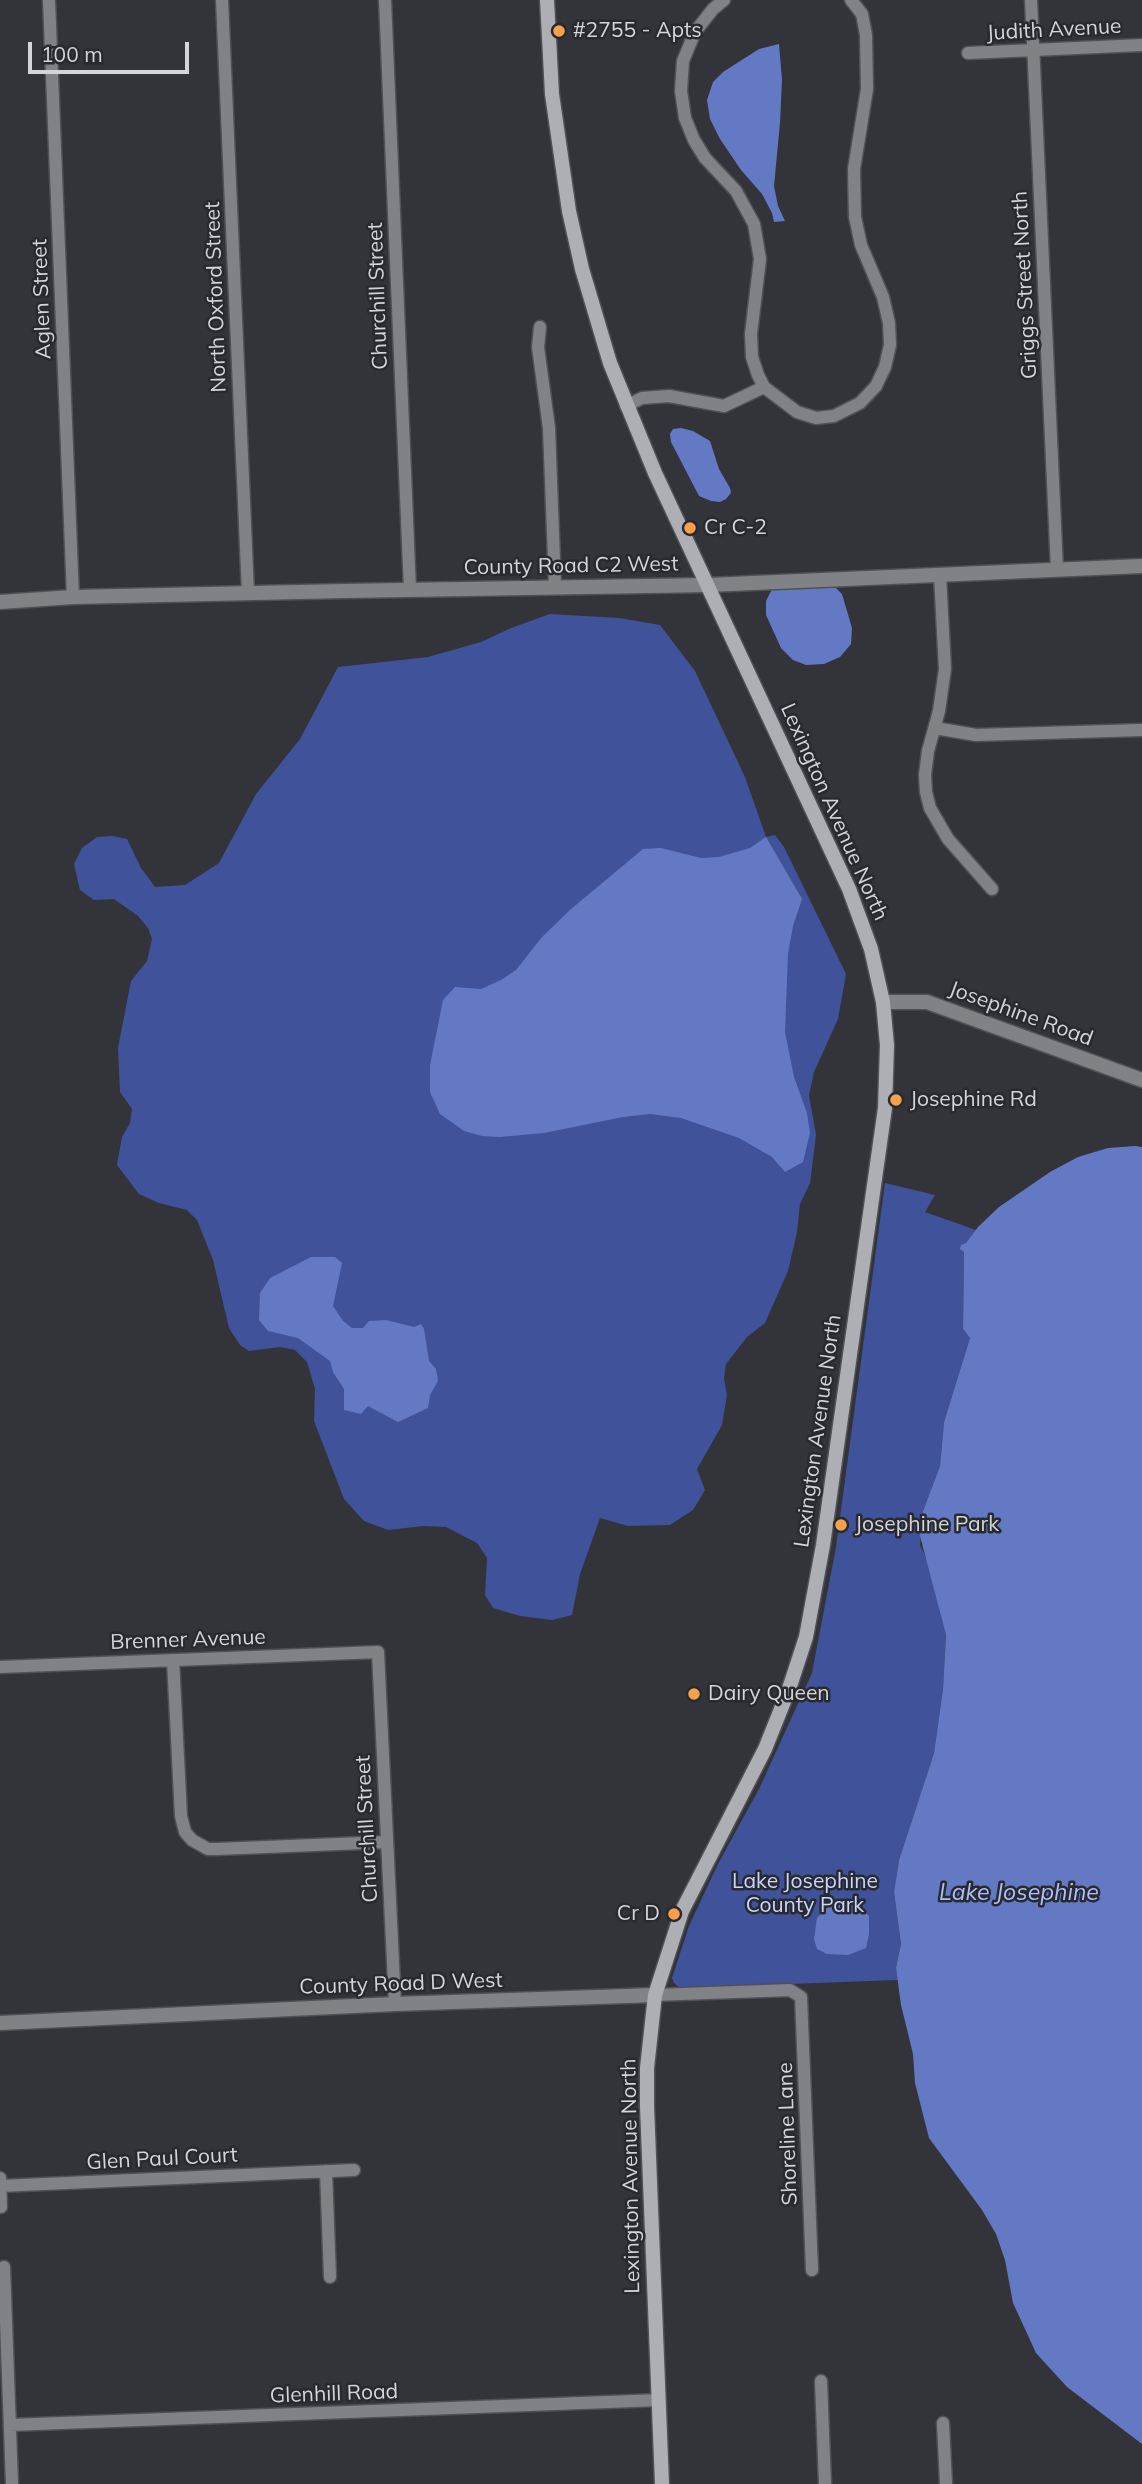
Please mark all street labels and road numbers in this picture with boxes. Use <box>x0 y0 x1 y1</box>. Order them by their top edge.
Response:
street label: Judith Avenue <box>986 14 1122 46</box>
street label: Griggs Street North <box>1007 190 1043 380</box>
street label: North Oxford Street <box>200 201 232 393</box>
street label: Churchill Street <box>363 222 393 370</box>
street label: Aglen Street <box>27 238 57 360</box>
street label: County Road C2 West <box>463 552 679 580</box>
street label: Lexington Avenue North <box>775 700 893 924</box>
street label: Josephine Road <box>946 976 1096 1052</box>
street label: Lexington Avenue North <box>789 1313 847 1549</box>
street label: Brenner Avenue <box>110 1625 266 1655</box>
street label: Churchill Street <box>351 1755 383 1903</box>
street label: County Road D West <box>299 1968 503 2000</box>
street label: Lexington Avenue North <box>616 2058 646 2294</box>
street label: Shoreline Lane <box>773 2062 803 2206</box>
street label: Glen Paul Court <box>86 2142 238 2176</box>
street label: Glenhill Road <box>269 2379 399 2409</box>

